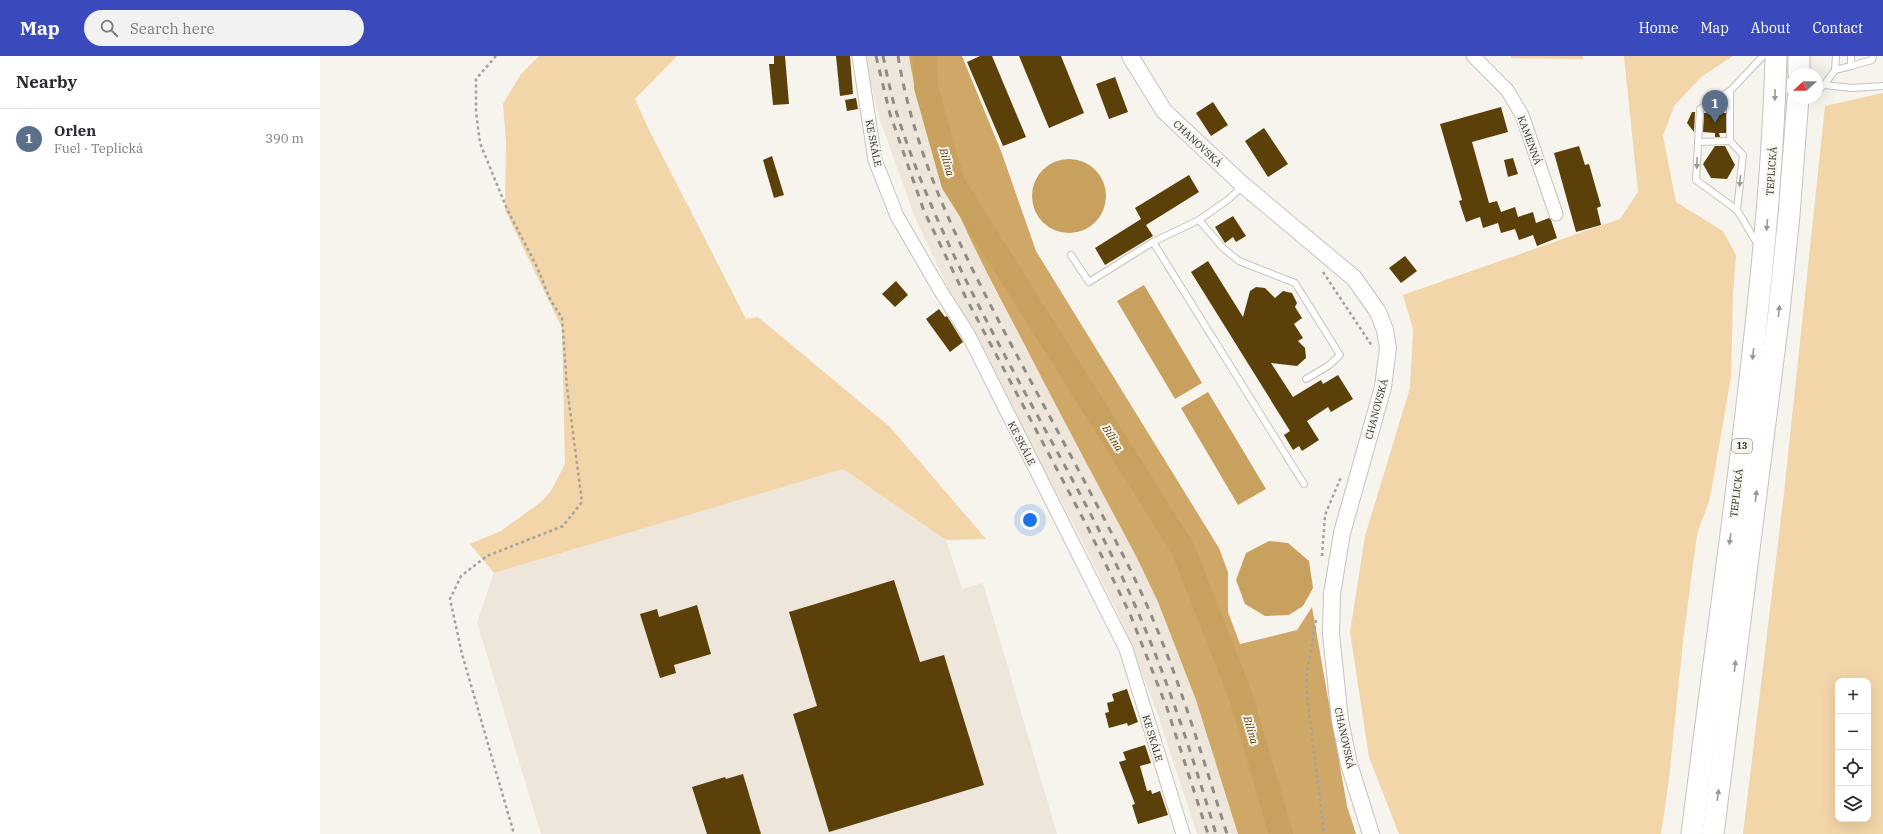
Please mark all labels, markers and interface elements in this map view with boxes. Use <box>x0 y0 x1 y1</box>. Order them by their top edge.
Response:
search box <box>84 10 364 46</box>
text: Map <box>20 16 60 40</box>
icon: search <box>98 17 120 39</box>
text: Search here <box>130 19 214 38</box>
text: Home <box>1639 19 1678 37</box>
text: Map <box>1700 19 1729 37</box>
text: About <box>1751 19 1790 37</box>
text: Contact <box>1812 19 1863 37</box>
north arrow <box>1787 68 1823 104</box>
text: Nearby <box>16 71 77 93</box>
one-way arrow <box>1772 89 1778 102</box>
pin: 1 <box>1702 90 1728 123</box>
street label: KAMENNÁ <box>1515 114 1544 167</box>
street label: CHANOVSKÁ <box>1170 117 1225 169</box>
street label: KE SKÁLE <box>863 118 884 168</box>
text: Orlen <box>54 121 96 140</box>
text: 1 <box>25 130 33 147</box>
text: 390 m <box>265 130 304 147</box>
text: Fuel · Teplická <box>54 140 143 157</box>
water label: Bílina <box>936 145 958 178</box>
street label: TEPLICKÁ <box>1763 146 1780 196</box>
one-way arrow <box>1693 156 1700 169</box>
one-way arrow <box>1737 175 1743 187</box>
one-way arrow <box>1764 219 1770 231</box>
one-way arrow <box>1776 305 1782 317</box>
one-way arrow <box>1750 348 1756 360</box>
street label: CHANOVSKÁ <box>1362 377 1391 441</box>
street label: KE SKÁLE <box>1005 419 1038 468</box>
water label: Bílina <box>1099 421 1127 454</box>
road number: 13 <box>1732 439 1752 453</box>
street label: TEPLICKÁ <box>1727 468 1746 518</box>
one-way arrow <box>1753 490 1759 502</box>
your location <box>1020 510 1040 530</box>
one-way arrow <box>1727 533 1734 545</box>
one-way arrow <box>1732 660 1738 672</box>
map controls <box>1835 678 1871 822</box>
button: + <box>1835 678 1871 714</box>
street label: CHANOVSKÁ <box>1332 706 1357 770</box>
street label: KE SKÁLE <box>1139 713 1166 763</box>
water label: Bílina <box>1240 713 1262 746</box>
button: − <box>1835 714 1871 750</box>
button: locate <box>1835 750 1871 786</box>
button: layers <box>1835 786 1871 822</box>
one-way arrow <box>1715 789 1721 801</box>

